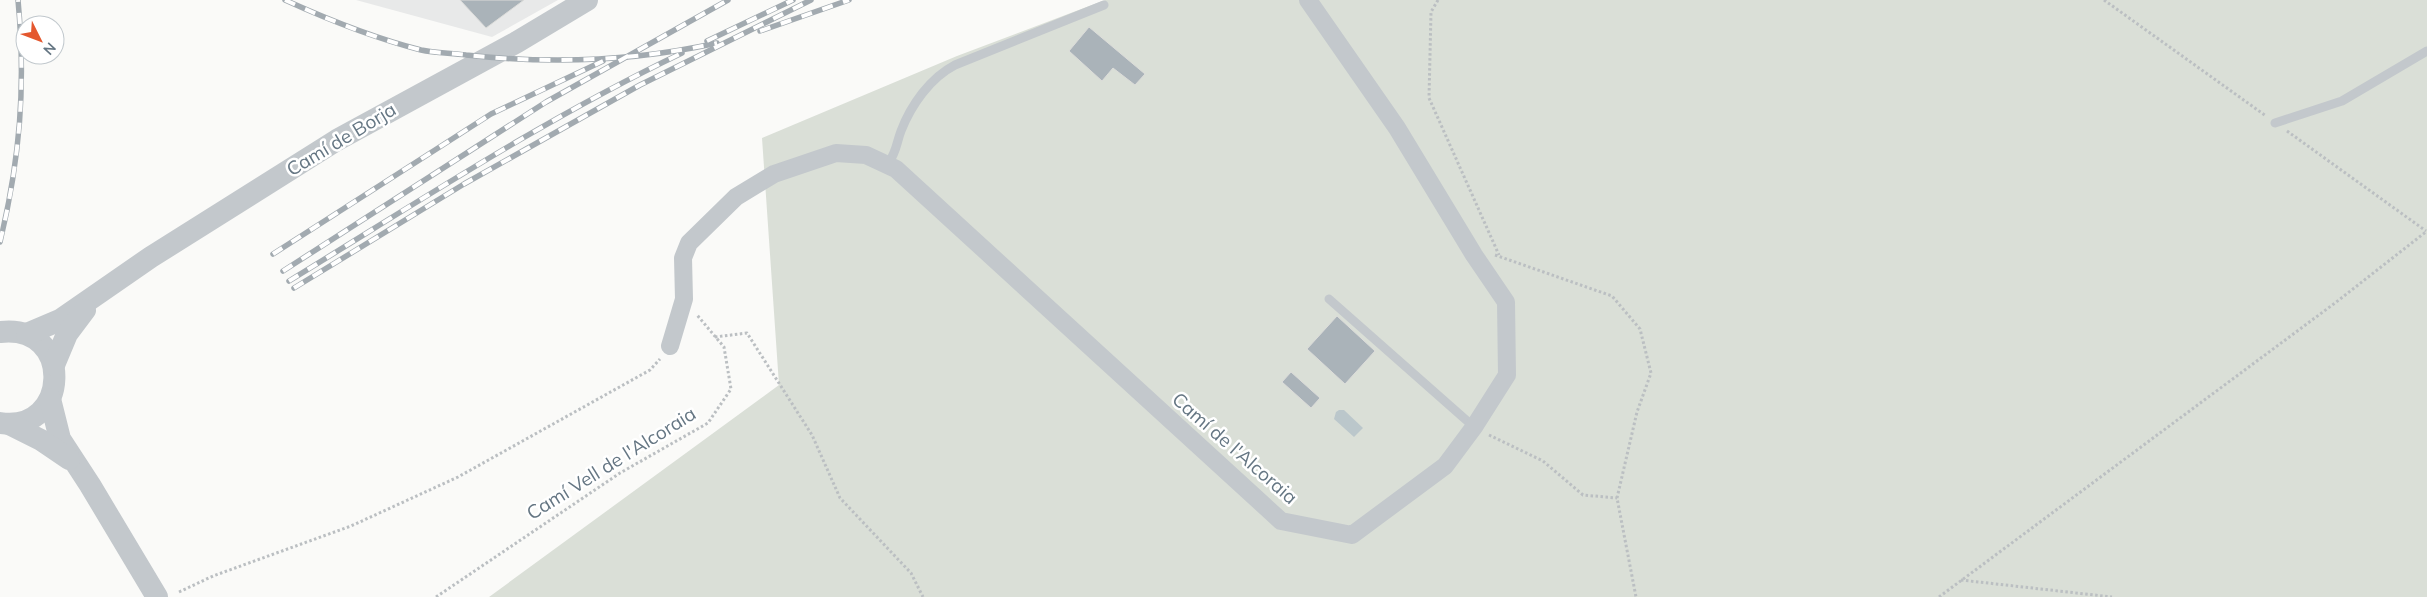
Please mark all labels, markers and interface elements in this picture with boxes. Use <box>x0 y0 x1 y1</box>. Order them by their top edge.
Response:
north arrow <box>15 15 65 65</box>
text: N <box>39 39 60 59</box>
street label: Camí de Borja <box>282 97 400 181</box>
street label: Camí de l'Alcoraia <box>1167 387 1303 509</box>
street label: Camí Vell de l'Alcoraia <box>522 401 700 525</box>

